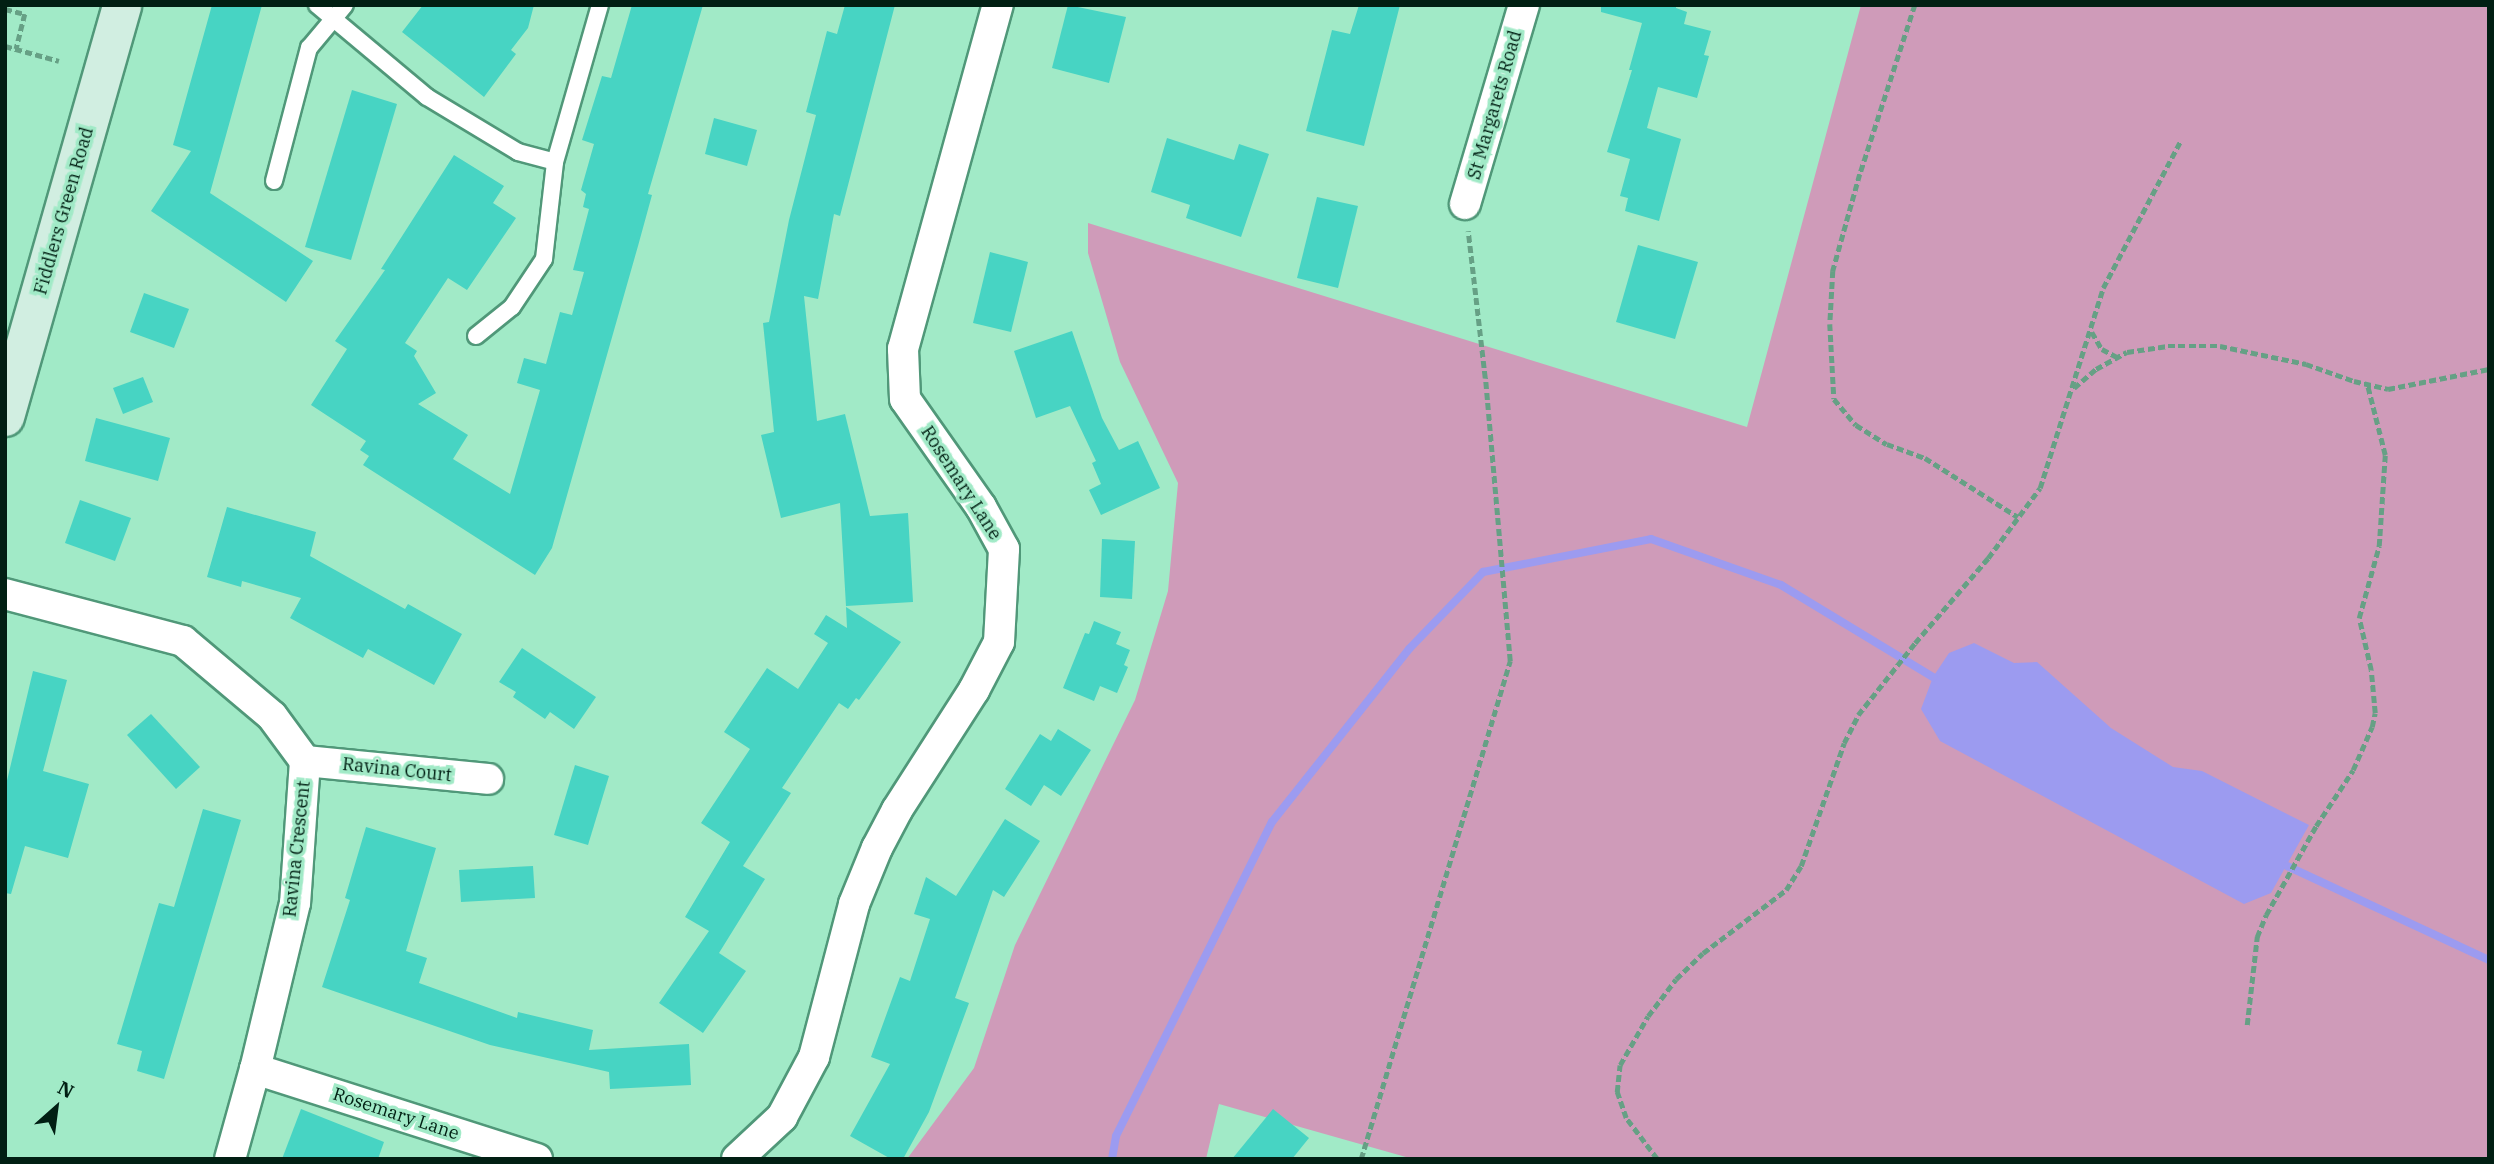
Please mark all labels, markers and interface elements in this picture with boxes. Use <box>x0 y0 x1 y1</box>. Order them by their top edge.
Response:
street label: St Margarets Road <box>1463 28 1527 182</box>
street label: Fiddlers Green Road <box>30 125 98 297</box>
street label: Rosemary Lane <box>916 422 1006 544</box>
street label: Ravina Court <box>341 754 453 786</box>
street label: Ravina Crescent <box>279 780 315 918</box>
north arrow <box>21 1073 91 1143</box>
text: N <box>54 1075 78 1104</box>
street label: Rosemary Lane <box>330 1083 462 1145</box>

